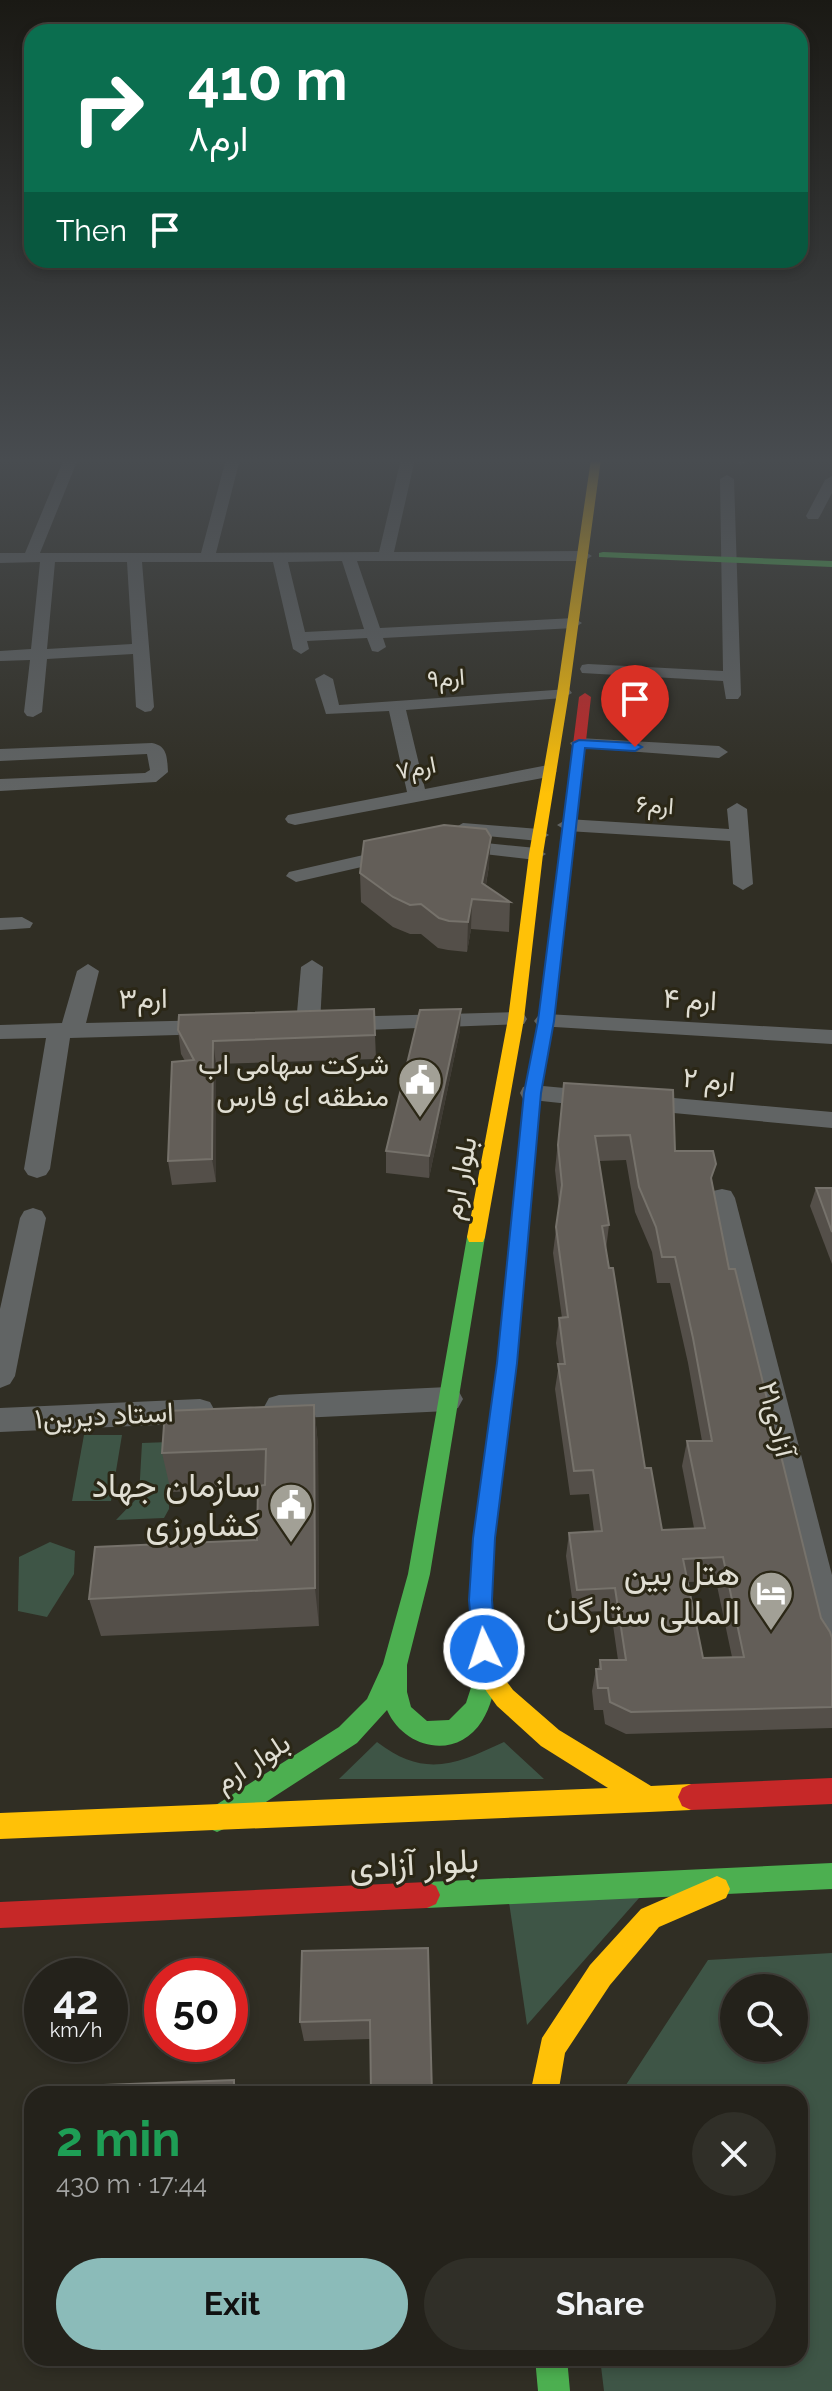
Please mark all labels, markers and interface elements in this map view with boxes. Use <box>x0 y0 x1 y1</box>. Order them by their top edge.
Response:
text: 410 m <box>188 47 348 113</box>
icon: right <box>56 56 160 160</box>
text: ارم۸ <box>188 117 248 159</box>
icon: arrive <box>143 208 187 252</box>
text: Then <box>56 213 127 248</box>
street label: ارم۹ <box>426 662 466 695</box>
pin <box>601 665 669 747</box>
icon: arrive <box>613 677 657 721</box>
street label: ارم۷ <box>393 749 439 788</box>
street label: ارم۶ <box>635 789 675 822</box>
street label: ارم۳ <box>118 982 168 1017</box>
street label: ارم ۴ <box>662 982 718 1019</box>
place label: شرکت سهامی اب منطقه ای فارس <box>198 1048 389 1114</box>
public building icon: شرکت سهامی اب منطقه ای فارس <box>396 1056 444 1119</box>
street label: ارم ۲ <box>681 1061 736 1100</box>
street label: بلوار ارم <box>435 1134 486 1223</box>
street label: آزادی۲۱ <box>750 1378 802 1463</box>
street label: استاد دیرین۱ <box>34 1395 174 1437</box>
place label: سازمان جهاد کشاورزی <box>92 1465 260 1545</box>
public building icon: سازمان جهاد کشاورزی <box>267 1481 315 1544</box>
place label: هتل بین المللی ستارگان <box>546 1553 740 1633</box>
hotel icon: هتل بین المللی ستارگان <box>747 1569 795 1632</box>
position arrow <box>442 1607 526 1691</box>
street label: بلوار ارم <box>208 1726 297 1801</box>
street label: بلوار آزادی <box>348 1840 480 1887</box>
speed limit sign: 50 <box>144 1958 248 2062</box>
map controls <box>720 1974 808 2062</box>
button: search <box>720 1974 808 2062</box>
text: 42 <box>53 1976 99 2023</box>
text: km/h <box>50 2018 102 2042</box>
text: 2 min <box>56 2111 181 2167</box>
button: close <box>692 2112 776 2196</box>
text: 430 m · 17:44 <box>56 2169 207 2199</box>
button: Exit <box>56 2258 408 2350</box>
button: Share <box>424 2258 776 2350</box>

